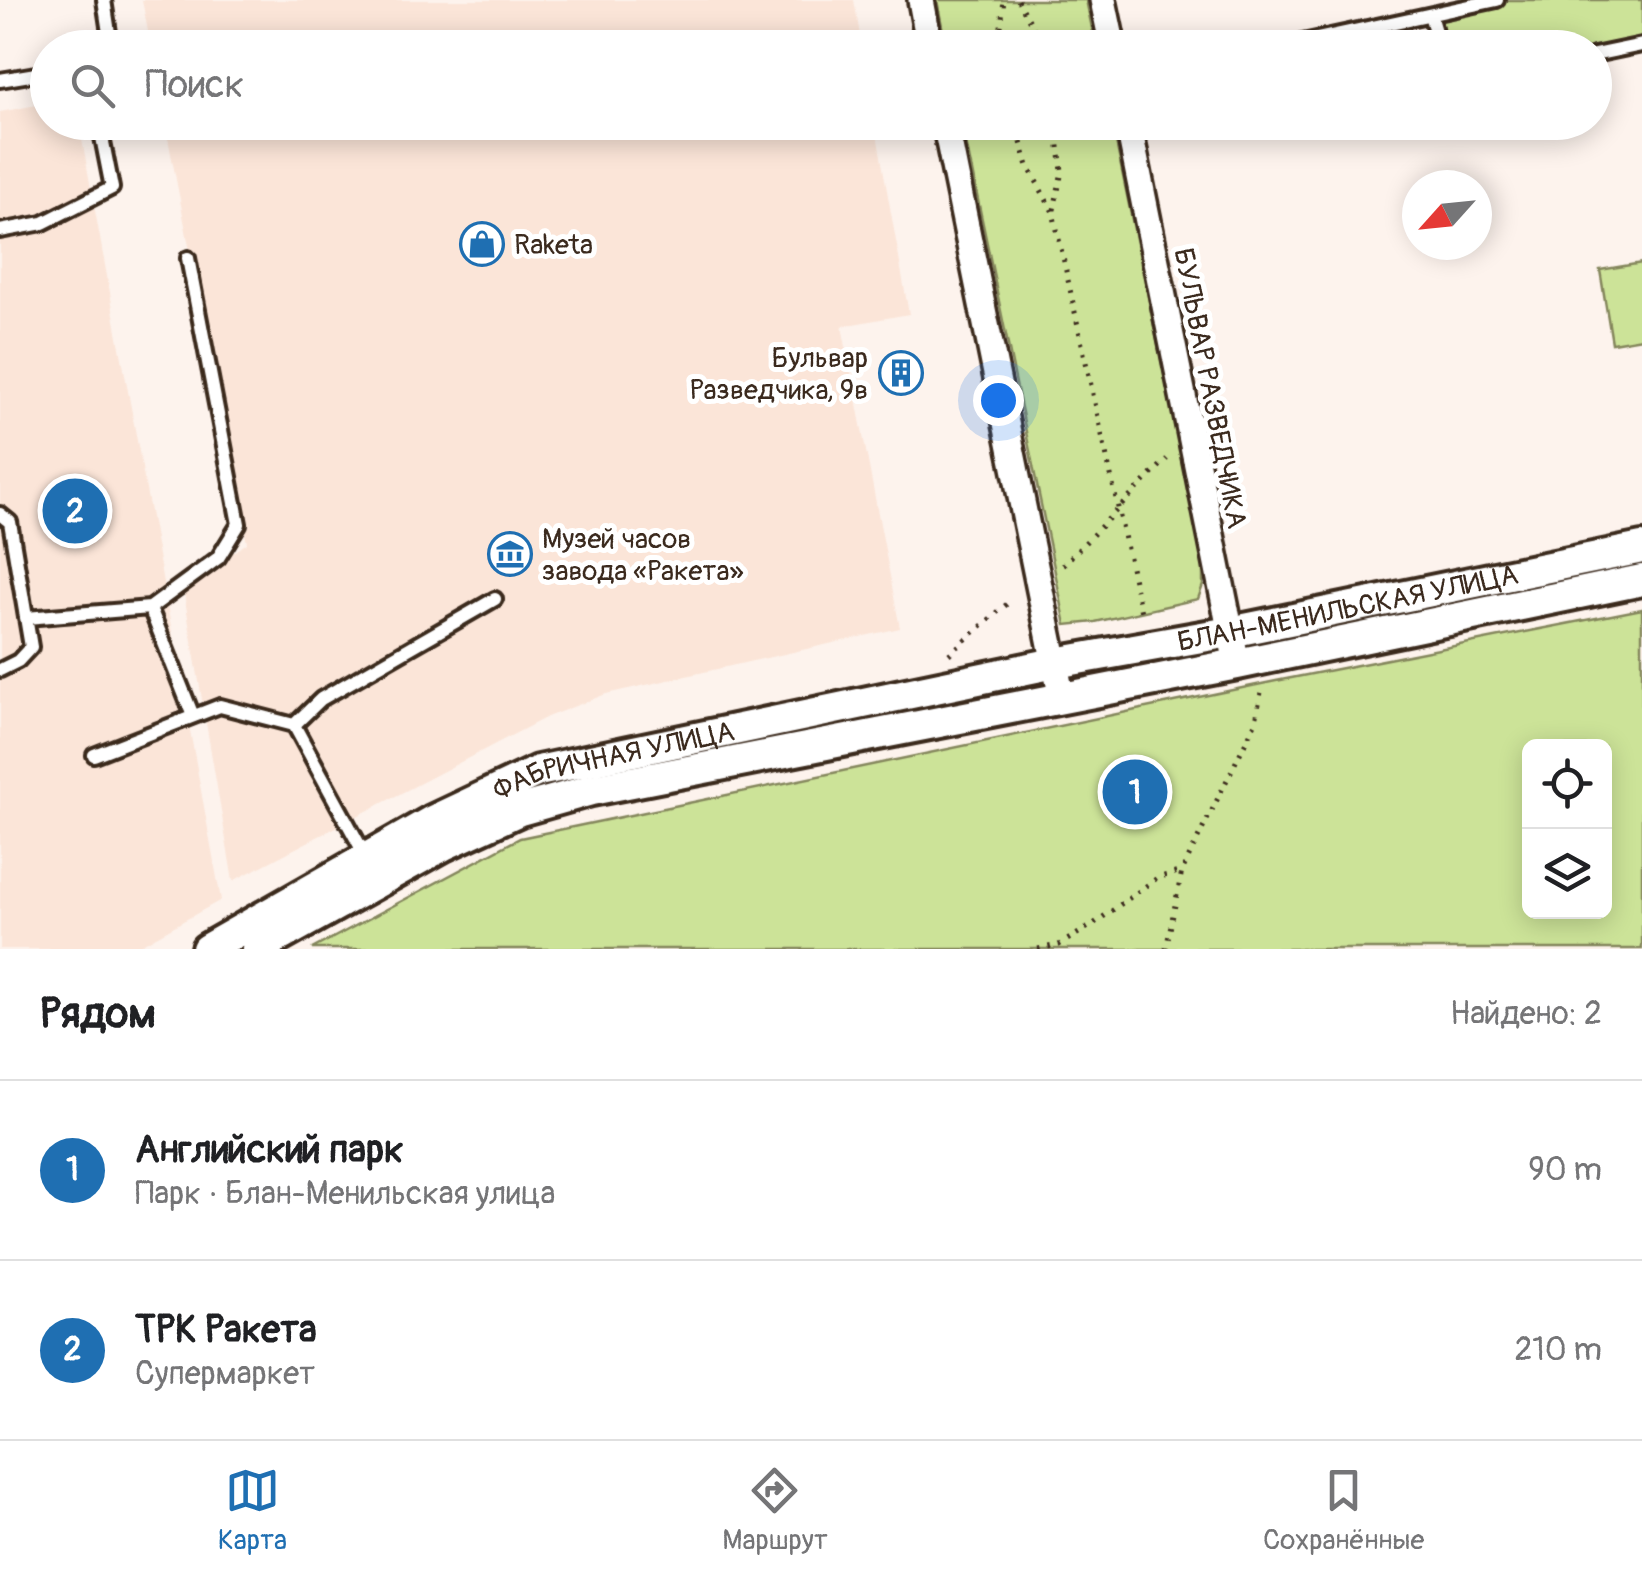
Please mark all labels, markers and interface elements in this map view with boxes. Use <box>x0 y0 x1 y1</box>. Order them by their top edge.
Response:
search box <box>30 30 1612 140</box>
icon: search <box>65 58 120 113</box>
text: Поиск <box>145 61 244 109</box>
north arrow <box>1402 170 1492 260</box>
shop icon: Raketa <box>459 221 505 267</box>
place label: Raketa <box>514 228 593 263</box>
street label: БУЛЬВАР РАЗВЕДЧИКА <box>1165 245 1254 532</box>
place label: Бульвар Разведчика, 9в <box>690 341 868 408</box>
building icon: Бульвар Разведчика, 9в <box>878 350 924 396</box>
your location <box>973 375 1024 426</box>
pin: 2 <box>42 474 108 548</box>
place label: Музей часов завода «Ракета» <box>542 522 744 589</box>
museum icon: Музей часов завода «Ракета» <box>487 531 533 577</box>
street label: БЛАН-МЕНИЛЬСКАЯ УЛИЦА <box>1175 558 1521 660</box>
street label: ФАБРИЧНАЯ УЛИЦА <box>488 714 738 809</box>
map controls <box>1522 739 1612 919</box>
button: locate <box>1522 739 1612 829</box>
pin: 1 <box>1102 754 1168 830</box>
button: layers <box>1522 829 1612 919</box>
text: Рядом <box>40 988 156 1040</box>
text: Найдено: 2 <box>1450 994 1602 1034</box>
text: Английский парк <box>135 1126 404 1174</box>
text: 1 <box>66 1150 79 1190</box>
text: 90 m <box>1528 1150 1602 1190</box>
text: Парк · Блан-Менильская улица <box>135 1174 555 1214</box>
text: ТРК Ракета <box>135 1306 317 1354</box>
text: 2 <box>64 1330 81 1370</box>
text: 210 m <box>1514 1330 1602 1370</box>
text: Супермаркет <box>135 1354 315 1394</box>
tab: Карта <box>218 1463 287 1558</box>
tab: Маршрут <box>722 1463 828 1558</box>
tab: Сохранённые <box>1263 1463 1424 1558</box>

